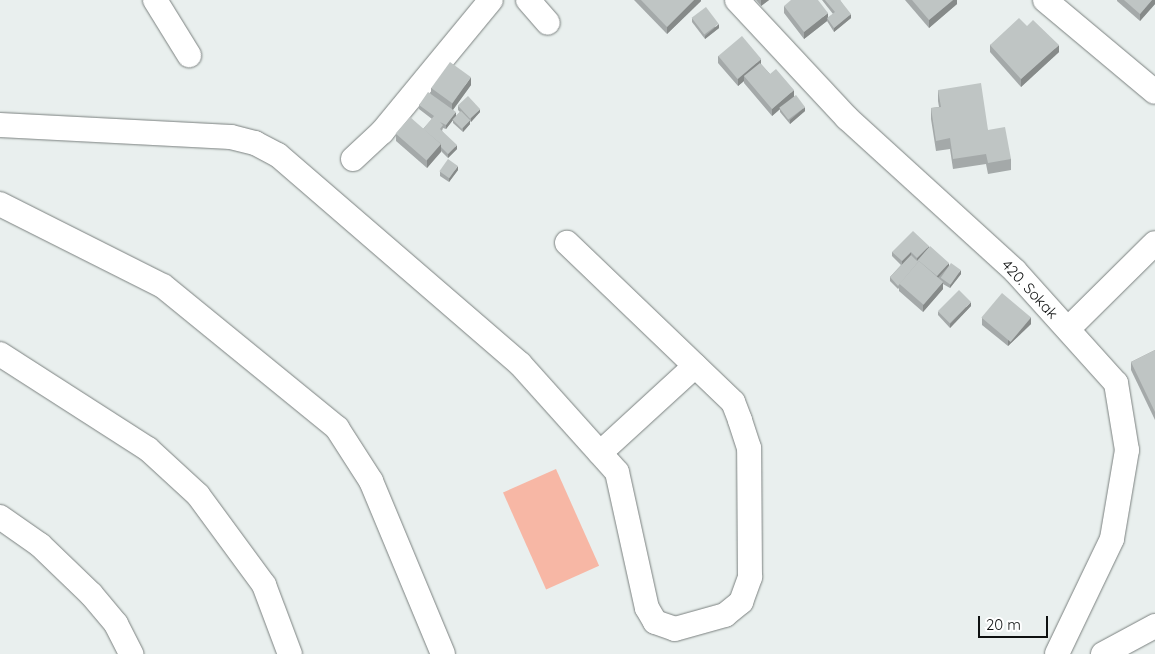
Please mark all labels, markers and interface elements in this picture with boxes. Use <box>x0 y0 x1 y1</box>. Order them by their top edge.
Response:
street label: 420. Sokak <box>998 256 1062 322</box>
scale bar <box>980 606 1050 638</box>
text: 20 m <box>986 615 1021 634</box>

